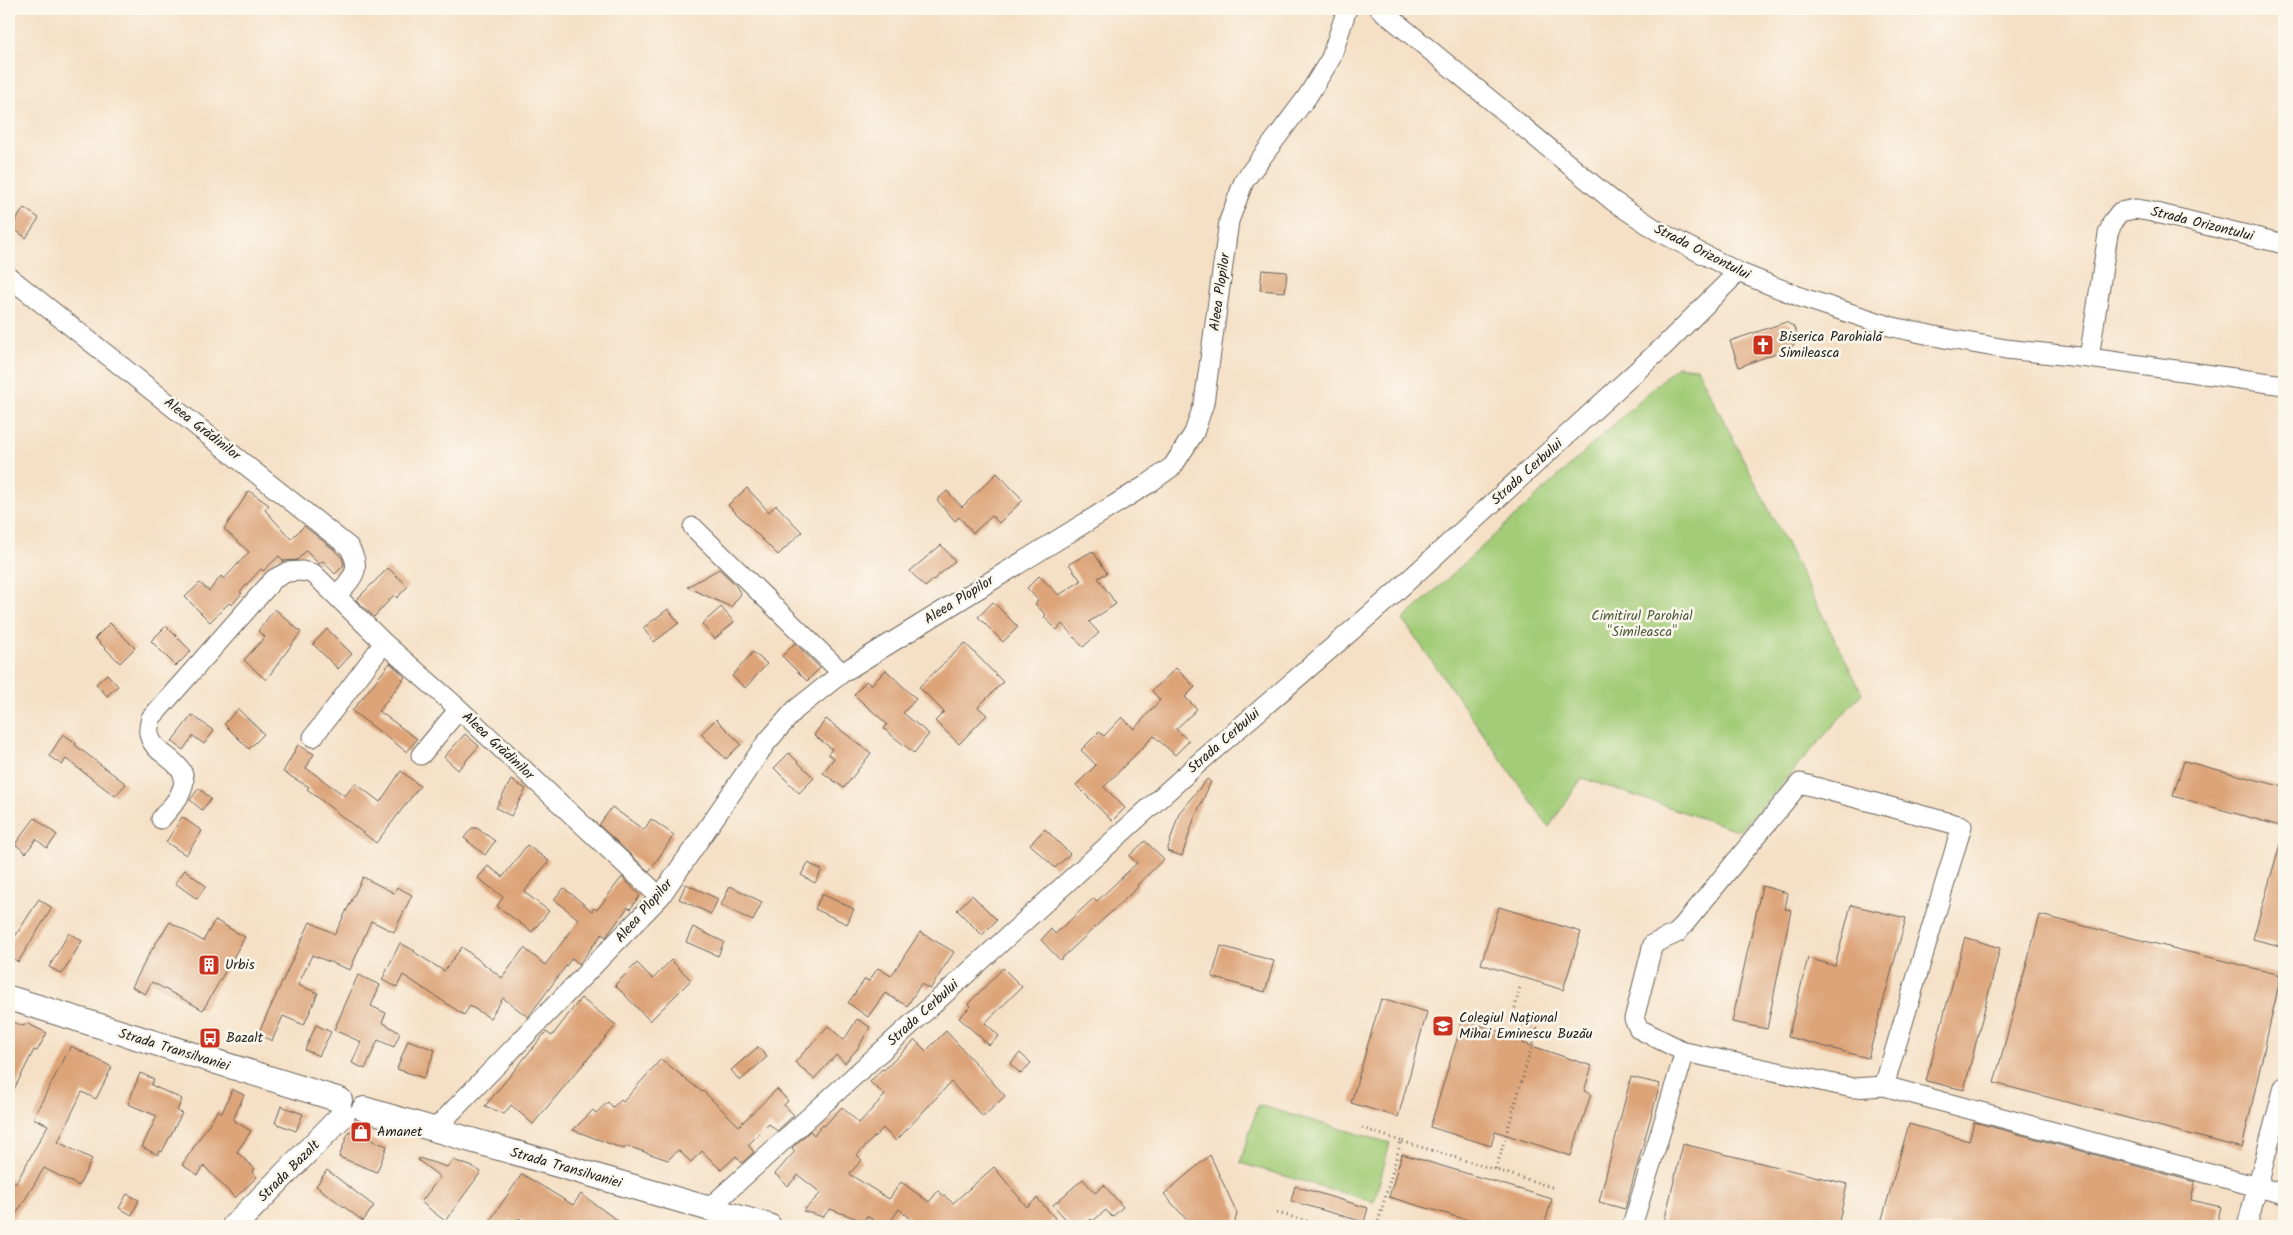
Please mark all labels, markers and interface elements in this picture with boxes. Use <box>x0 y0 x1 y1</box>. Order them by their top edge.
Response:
street label: Strada Orizontului <box>2148 201 2256 248</box>
street label: Strada Orizontului <box>1650 218 1755 286</box>
street label: Aleea Plopilor <box>1204 250 1237 332</box>
place label: Biserica Parohială Simileasca <box>1779 326 1884 364</box>
church icon: Biserica Parohială Simileasca <box>1751 333 1775 357</box>
street label: Aleea Grădinilor <box>159 392 246 467</box>
street label: Strada Cerbului <box>1486 433 1568 510</box>
street label: Aleea Plopilor <box>920 569 999 630</box>
park label: Cimitirul Parohial "Simileasca" <box>1591 605 1693 643</box>
street label: Strada Cerbului <box>1183 703 1266 779</box>
street label: Aleea Grădinilor <box>457 707 540 786</box>
street label: Aleea Plopilor <box>610 873 679 948</box>
building icon: Urbis <box>197 953 221 977</box>
place label: Urbis <box>225 954 255 976</box>
street label: Strada Cerbului <box>882 974 964 1051</box>
place label: Colegiul Național Mihai Eminescu Buzău <box>1459 1007 1593 1045</box>
school or university icon: Colegiul Național Mihai Eminescu Buzău <box>1431 1014 1455 1038</box>
street label: Strada Transilvaniei <box>116 1023 233 1078</box>
bus stop icon: Bazalt <box>198 1026 222 1050</box>
place label: Bazalt <box>226 1027 264 1049</box>
shop icon: Amanet <box>349 1120 373 1144</box>
place label: Amanet <box>377 1121 423 1143</box>
street label: Strada Bazalt <box>253 1134 326 1207</box>
street label: Strada Transilvaniei <box>508 1142 625 1195</box>

